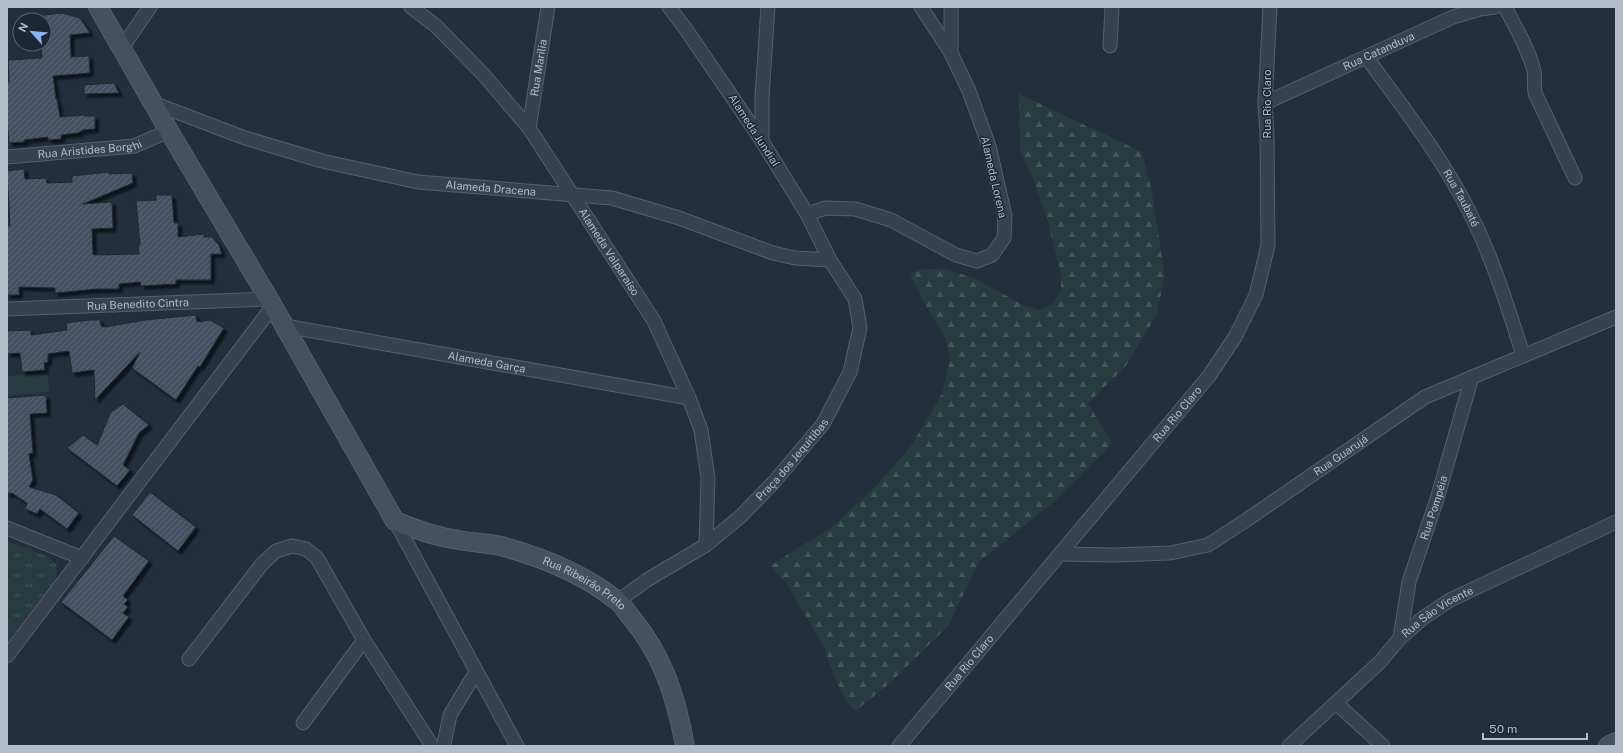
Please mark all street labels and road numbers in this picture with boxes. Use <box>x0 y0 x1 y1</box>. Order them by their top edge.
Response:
street label: Rua Catanduva <box>1341 30 1416 72</box>
street label: Rua Marilia <box>528 38 549 97</box>
street label: Rua Rio Claro <box>1261 70 1273 138</box>
street label: Alameda Jundiaí <box>726 92 782 169</box>
street label: Alameda Lorena <box>979 135 1009 219</box>
street label: Rua Aristides Borghi <box>37 137 144 160</box>
street label: Rua Taubaté <box>1441 167 1482 229</box>
street label: Alameda Dracena <box>445 178 536 198</box>
street label: Alameda Valparaíso <box>577 206 642 298</box>
street label: Rua Benedito Cintra <box>87 296 189 312</box>
street label: Alameda Garça <box>447 349 527 375</box>
street label: Rua Rio Claro <box>1150 384 1204 444</box>
street label: Praça dos Jequitibas <box>753 416 831 503</box>
street label: Rua Guarujá <box>1311 432 1370 478</box>
street label: Rua Pompéia <box>1418 474 1449 541</box>
street label: Rua Ribeirão Preto <box>541 554 629 612</box>
street label: Rua São Vicente <box>1399 584 1475 640</box>
street label: Rua Rio Claro <box>942 632 996 693</box>

